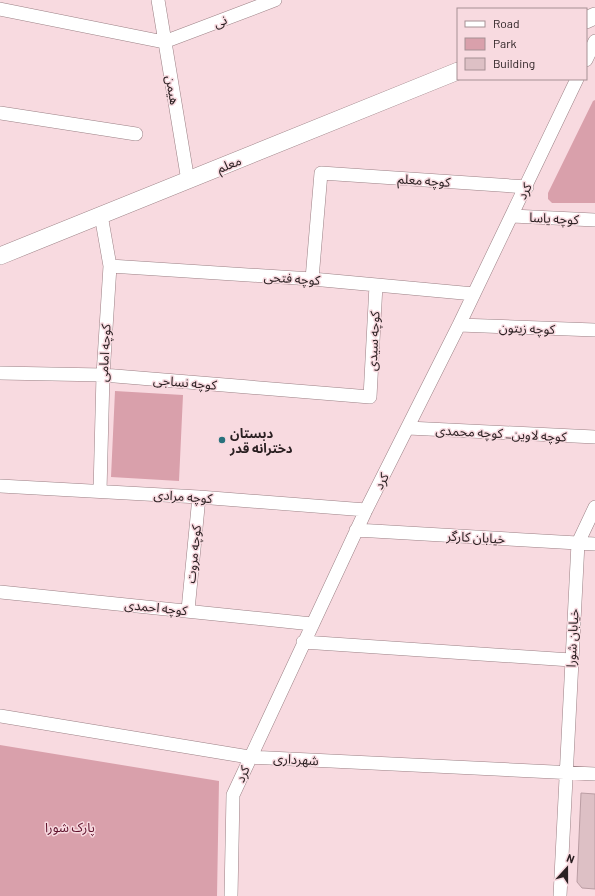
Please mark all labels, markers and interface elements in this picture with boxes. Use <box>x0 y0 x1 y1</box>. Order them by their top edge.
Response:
legend <box>457 8 587 80</box>
street label: نی <box>211 11 229 32</box>
text: Road <box>493 16 520 30</box>
text: Park <box>493 36 517 50</box>
text: Building <box>493 56 535 70</box>
street label: هیمن <box>162 74 183 106</box>
street label: معلم <box>215 152 245 179</box>
street label: کوچه معلم <box>397 170 452 193</box>
street label: کرد <box>513 180 535 202</box>
street label: کوچه یاسا <box>529 209 580 229</box>
street label: کوچه فتحی <box>263 268 321 290</box>
street label: کوچه سیدی <box>363 310 385 371</box>
street label: کوچه زیتون <box>499 319 556 339</box>
street label: کوچه امامی <box>94 323 116 383</box>
street label: کوچه نساجی <box>152 371 218 395</box>
street label: کوچه لاوین_ کوچه محمدی <box>435 422 568 446</box>
place label: دبستان دخترانه قدر <box>229 425 293 456</box>
marker: دبستان دخترانه قدر <box>217 435 227 445</box>
street label: کرد <box>370 470 392 492</box>
street label: کوچه مرادی <box>153 486 214 508</box>
street label: کوچه مروت <box>182 523 206 584</box>
street label: خیابان کارگر <box>445 527 506 548</box>
street label: کوچه احمدی <box>124 596 189 620</box>
street label: خیابان شورا <box>562 608 583 668</box>
street label: شهرداری <box>273 750 319 769</box>
street label: کرد <box>231 763 253 785</box>
park label: پارک شورا <box>45 819 95 837</box>
north arrow <box>547 848 587 888</box>
text: N <box>565 851 577 866</box>

